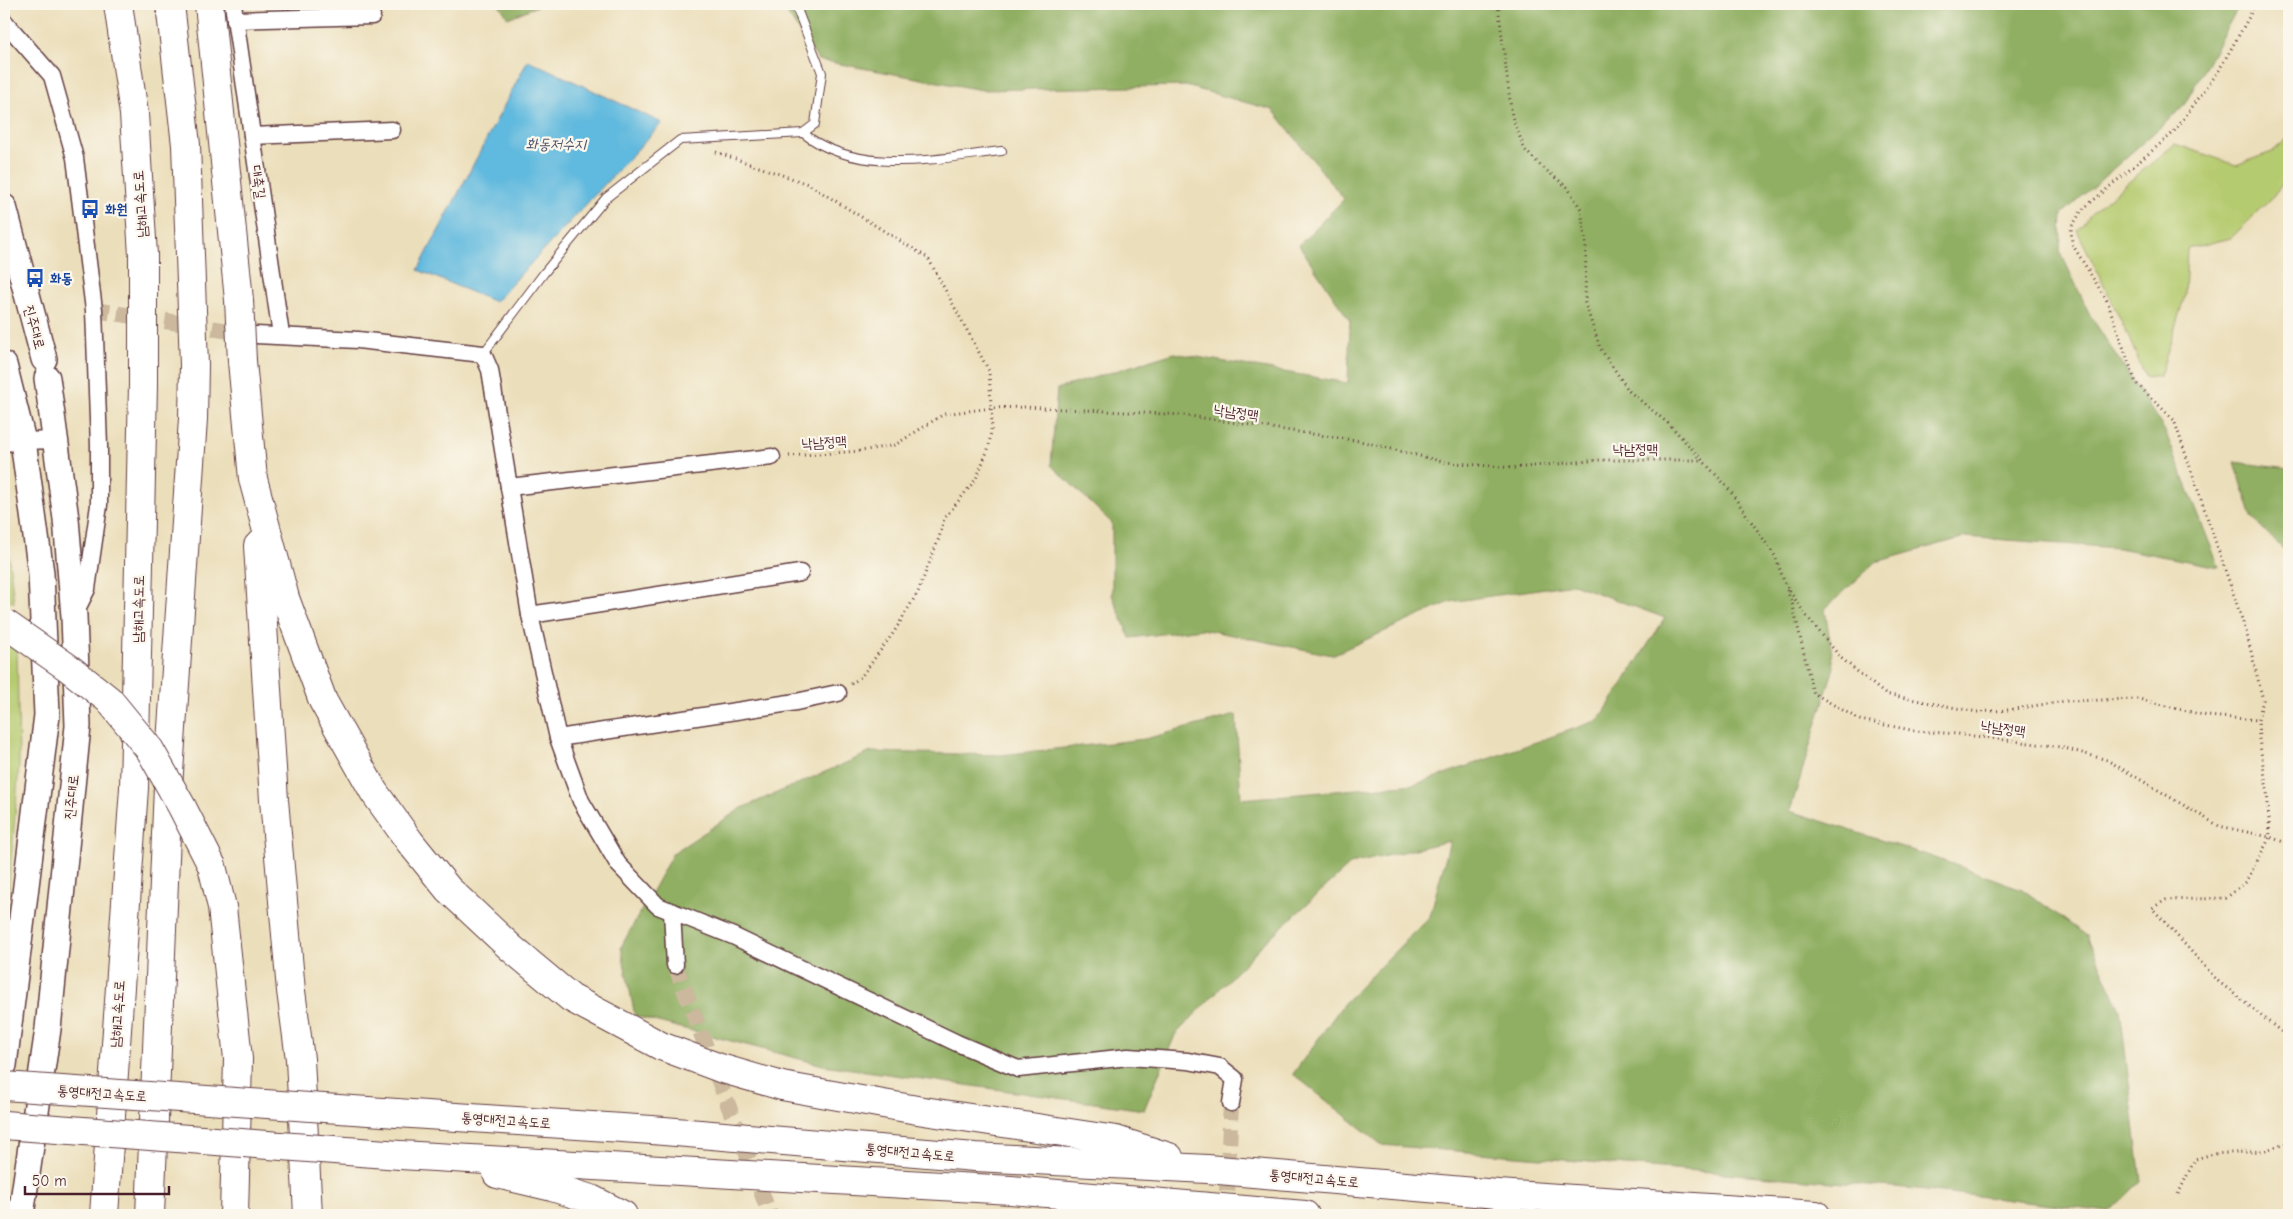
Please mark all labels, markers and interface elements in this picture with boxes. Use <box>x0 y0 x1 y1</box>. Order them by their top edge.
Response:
water label: 화동저수지 <box>526 135 588 153</box>
street label: 대축길 <box>248 164 269 201</box>
street label: 남해고속도로 <box>130 170 151 238</box>
bus stop icon: 화원 <box>79 198 101 220</box>
place label: 화원 <box>105 201 128 218</box>
bus stop icon: 화동 <box>24 267 46 289</box>
place label: 화동 <box>50 270 73 287</box>
street label: 진주대로 <box>20 303 49 351</box>
street label: 낙남정맥 <box>1212 401 1259 424</box>
street label: 낙남정맥 <box>801 432 847 453</box>
street label: 낙남정맥 <box>1612 441 1658 458</box>
street label: 남해고속도로 <box>129 575 148 643</box>
street label: 낙남정맥 <box>1979 717 2026 740</box>
street label: 진주대로 <box>61 774 82 820</box>
street label: 남해고속도로 <box>107 980 128 1048</box>
street label: 통영대전고속도로 <box>56 1082 148 1105</box>
street label: 통영대전고속도로 <box>460 1109 552 1132</box>
street label: 통영대전고속도로 <box>864 1140 956 1165</box>
scale bar <box>25 1164 169 1196</box>
street label: 통영대전고속도로 <box>1268 1166 1360 1191</box>
text: 50 m <box>32 1172 67 1190</box>

